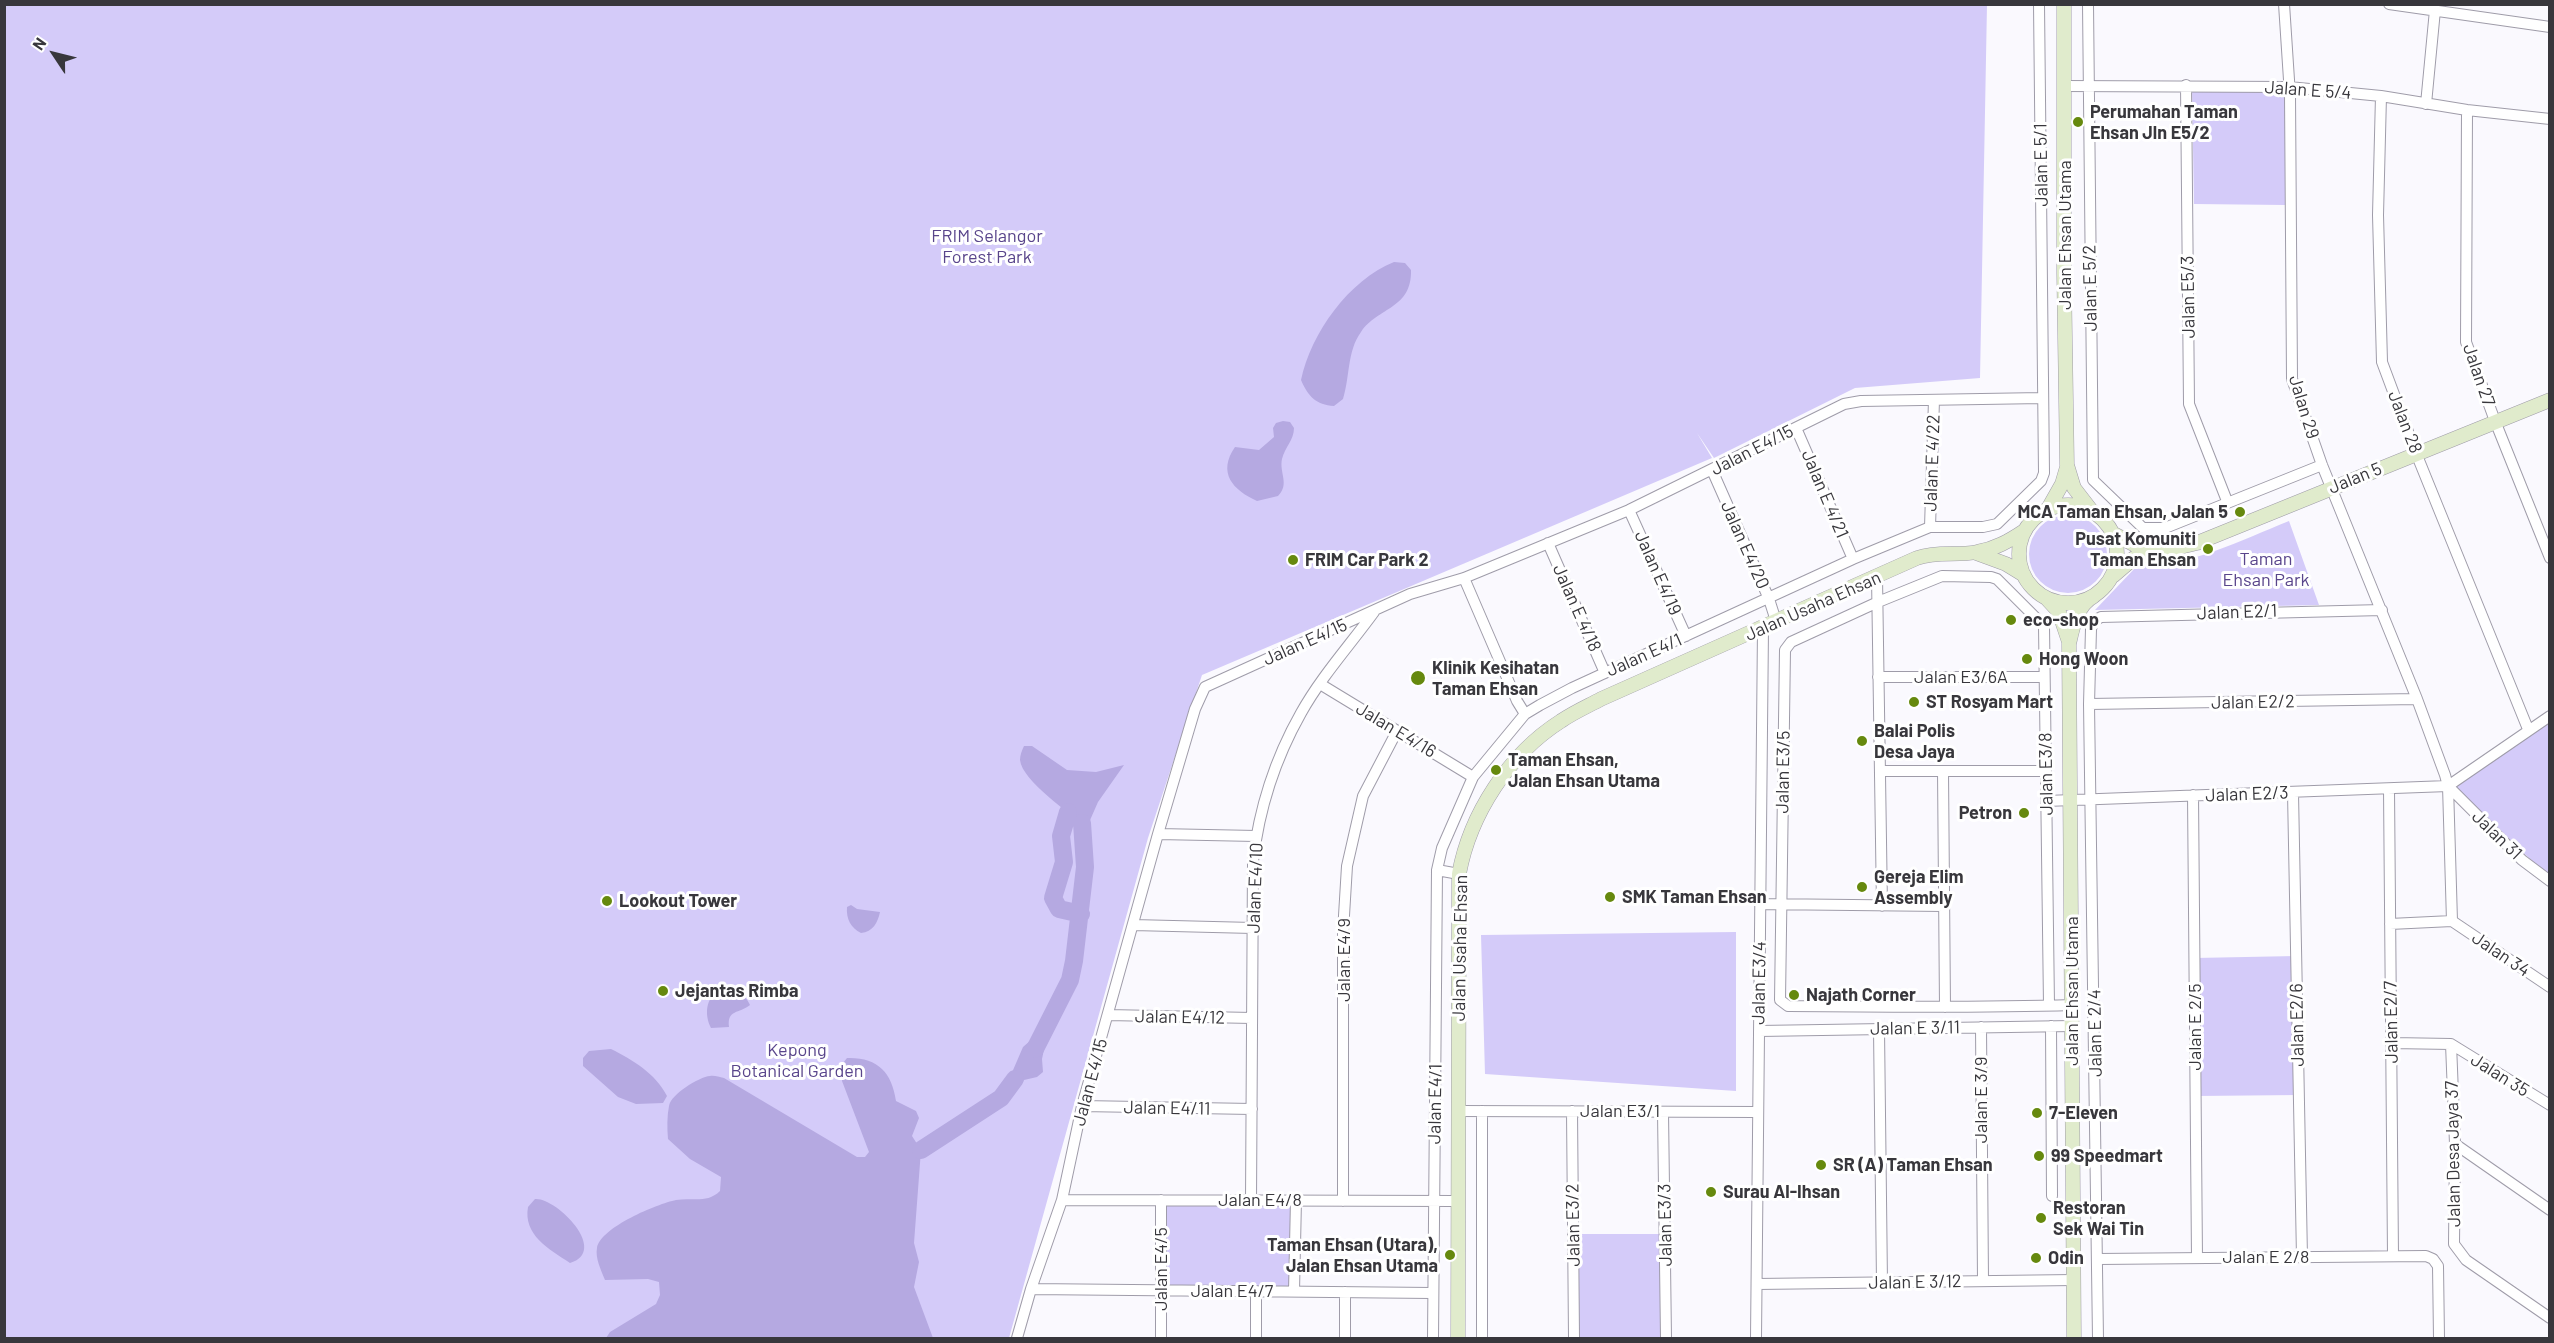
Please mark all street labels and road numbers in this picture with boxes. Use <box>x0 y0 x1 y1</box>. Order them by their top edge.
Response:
street label: Jalan E 5/4 <box>2264 76 2352 104</box>
street label: Jalan E 5/1 <box>2029 123 2053 207</box>
street label: Jalan Ehsan Utama <box>2054 160 2076 310</box>
street label: Jalan E 5/2 <box>2078 244 2102 332</box>
street label: Jalan E5/3 <box>2176 255 2200 339</box>
street label: Jalan 27 <box>2458 341 2500 409</box>
street label: Jalan 29 <box>2284 373 2324 441</box>
street label: Jalan 28 <box>2383 388 2427 456</box>
street label: Jalan E 4/22 <box>1920 414 1944 512</box>
street label: Jalan E4/15 <box>1707 420 1797 480</box>
street label: Jalan E 4/21 <box>1797 447 1853 541</box>
street label: Jalan 5 <box>2325 458 2385 498</box>
street label: Jalan E4/20 <box>1716 498 1774 592</box>
street label: Jalan E4/19 <box>1630 528 1686 618</box>
street label: Jalan E 4/18 <box>1548 561 1606 655</box>
street label: Jalan Usaha Ehsan <box>1742 566 1884 646</box>
street label: Jalan E2/1 <box>2197 600 2277 624</box>
street label: Jalan E4/15 <box>1260 614 1350 670</box>
street label: Jalan E4/1 <box>1603 629 1685 681</box>
street label: Jalan E3/6A <box>1914 666 2008 688</box>
street label: Jalan E2/2 <box>2211 690 2295 714</box>
street label: Jalan E4/16 <box>1352 698 1440 762</box>
street label: Jalan E3/5 <box>1771 730 1795 814</box>
street label: Jalan E3/8 <box>2034 732 2058 816</box>
street label: Jalan E2/3 <box>2205 782 2289 806</box>
street label: Jalan 31 <box>2467 806 2527 864</box>
street label: Jalan E4/10 <box>1243 842 1267 934</box>
street label: Jalan Usaha Ehsan <box>1448 875 1472 1021</box>
street label: Jalan Ehsan Utama <box>2061 916 2083 1066</box>
street label: Jalan E4/9 <box>1333 918 1355 1002</box>
street label: Jalan 34 <box>2468 927 2534 981</box>
street label: Jalan E3/4 <box>1747 941 1771 1025</box>
street label: Jalan E2/7 <box>2379 981 2403 1063</box>
street label: Jalan E2/6 <box>2285 983 2309 1067</box>
street label: Jalan E 2/5 <box>2184 984 2206 1070</box>
street label: Jalan E 2/4 <box>2083 989 2107 1077</box>
street label: Jalan E4/12 <box>1135 1005 1225 1029</box>
street label: Jalan E 3/11 <box>1870 1016 1960 1040</box>
street label: Jalan E4/15 <box>1068 1036 1112 1128</box>
street label: Jalan 35 <box>2467 1049 2533 1101</box>
street label: Jalan E 3/9 <box>1970 1057 1992 1143</box>
street label: Jalan E4/1 <box>1423 1064 1447 1144</box>
street label: Jalan Desa Jaya 37 <box>2441 1081 2465 1227</box>
street label: Jalan E4/11 <box>1123 1096 1211 1120</box>
street label: Jalan E3/1 <box>1580 1100 1660 1122</box>
street label: Jalan E3/2 <box>1561 1183 1585 1267</box>
street label: Jalan E3/3 <box>1653 1183 1677 1267</box>
street label: Jalan E4/8 <box>1218 1189 1302 1211</box>
street label: Jalan E4/5 <box>1150 1227 1172 1311</box>
street label: Jalan E 2/8 <box>2223 1246 2309 1268</box>
street label: Jalan E 3/12 <box>1868 1270 1962 1294</box>
street label: Jalan E4/7 <box>1191 1280 1273 1302</box>

